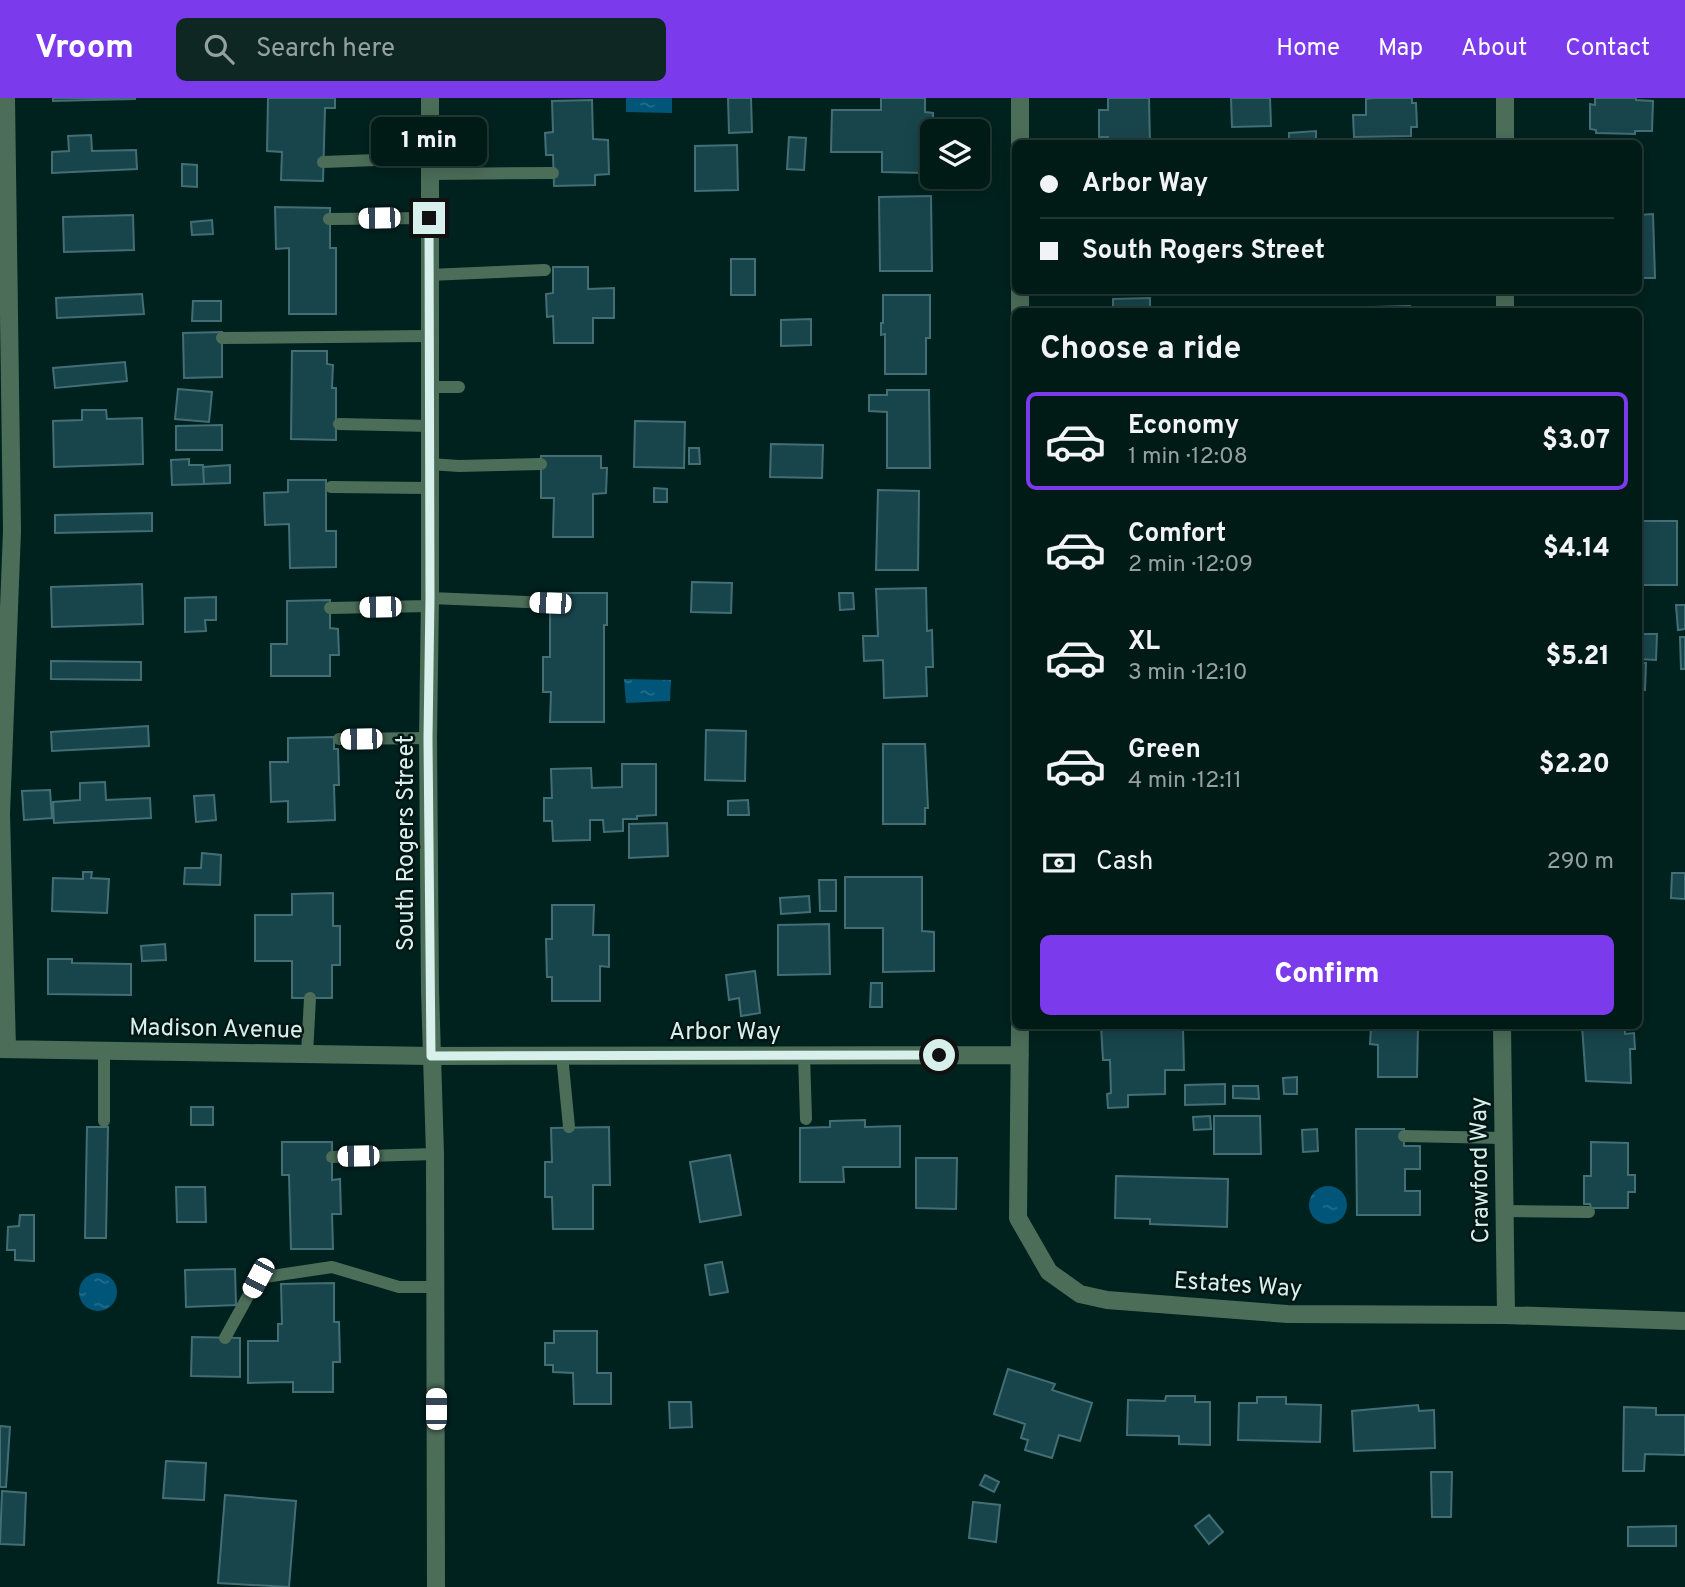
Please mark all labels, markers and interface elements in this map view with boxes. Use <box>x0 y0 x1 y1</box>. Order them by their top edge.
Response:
search box <box>176 18 666 81</box>
text: Vroom <box>35 28 134 70</box>
icon: search <box>200 30 238 68</box>
text: Search here <box>256 33 395 66</box>
text: Home <box>1276 34 1340 64</box>
text: Map <box>1378 34 1423 64</box>
text: About <box>1461 34 1527 64</box>
text: Contact <box>1565 34 1650 64</box>
callout: 1 min <box>371 116 487 166</box>
map controls <box>920 119 990 189</box>
button: layers <box>920 119 990 189</box>
text: 1 min <box>401 127 457 156</box>
text: Arbor Way <box>1082 168 1208 201</box>
route end <box>413 202 445 234</box>
car <box>358 207 401 229</box>
text: South Rogers Street <box>1082 235 1325 268</box>
text: Choose a ride <box>1040 330 1241 370</box>
icon: car <box>1044 410 1107 473</box>
text: Economy <box>1128 410 1239 443</box>
text: $3.07 <box>1542 425 1610 458</box>
text: 1 min · 12:08 <box>1128 443 1248 472</box>
icon: car <box>1044 518 1107 581</box>
text: Comfort <box>1128 518 1226 551</box>
text: $4.14 <box>1543 533 1610 566</box>
text: 2 min · 12:09 <box>1128 551 1253 580</box>
car <box>529 592 572 614</box>
car <box>359 596 402 618</box>
icon: car <box>1044 626 1107 689</box>
text: XL <box>1128 626 1160 659</box>
text: $5.21 <box>1545 641 1610 674</box>
text: 3 min · 12:10 <box>1128 659 1248 688</box>
car <box>340 728 383 750</box>
icon: car <box>1044 734 1107 797</box>
text: Green <box>1128 734 1201 767</box>
street label: South Rogers Street <box>392 735 422 951</box>
text: $2.20 <box>1539 749 1610 782</box>
text: 4 min · 12:11 <box>1128 767 1242 796</box>
icon: cash <box>1040 844 1078 882</box>
text: Cash <box>1096 846 1153 879</box>
text: 290 m <box>1547 848 1614 877</box>
button: Confirm <box>1040 935 1614 1015</box>
street label: Madison Avenue <box>129 1013 303 1047</box>
street label: Arbor Way <box>669 1018 781 1048</box>
route start <box>923 1039 955 1071</box>
street label: Crawford Way <box>1465 1096 1497 1244</box>
car <box>337 1145 380 1167</box>
car <box>239 1255 278 1301</box>
street label: Estates Way <box>1173 1267 1303 1305</box>
car <box>426 1388 447 1430</box>

